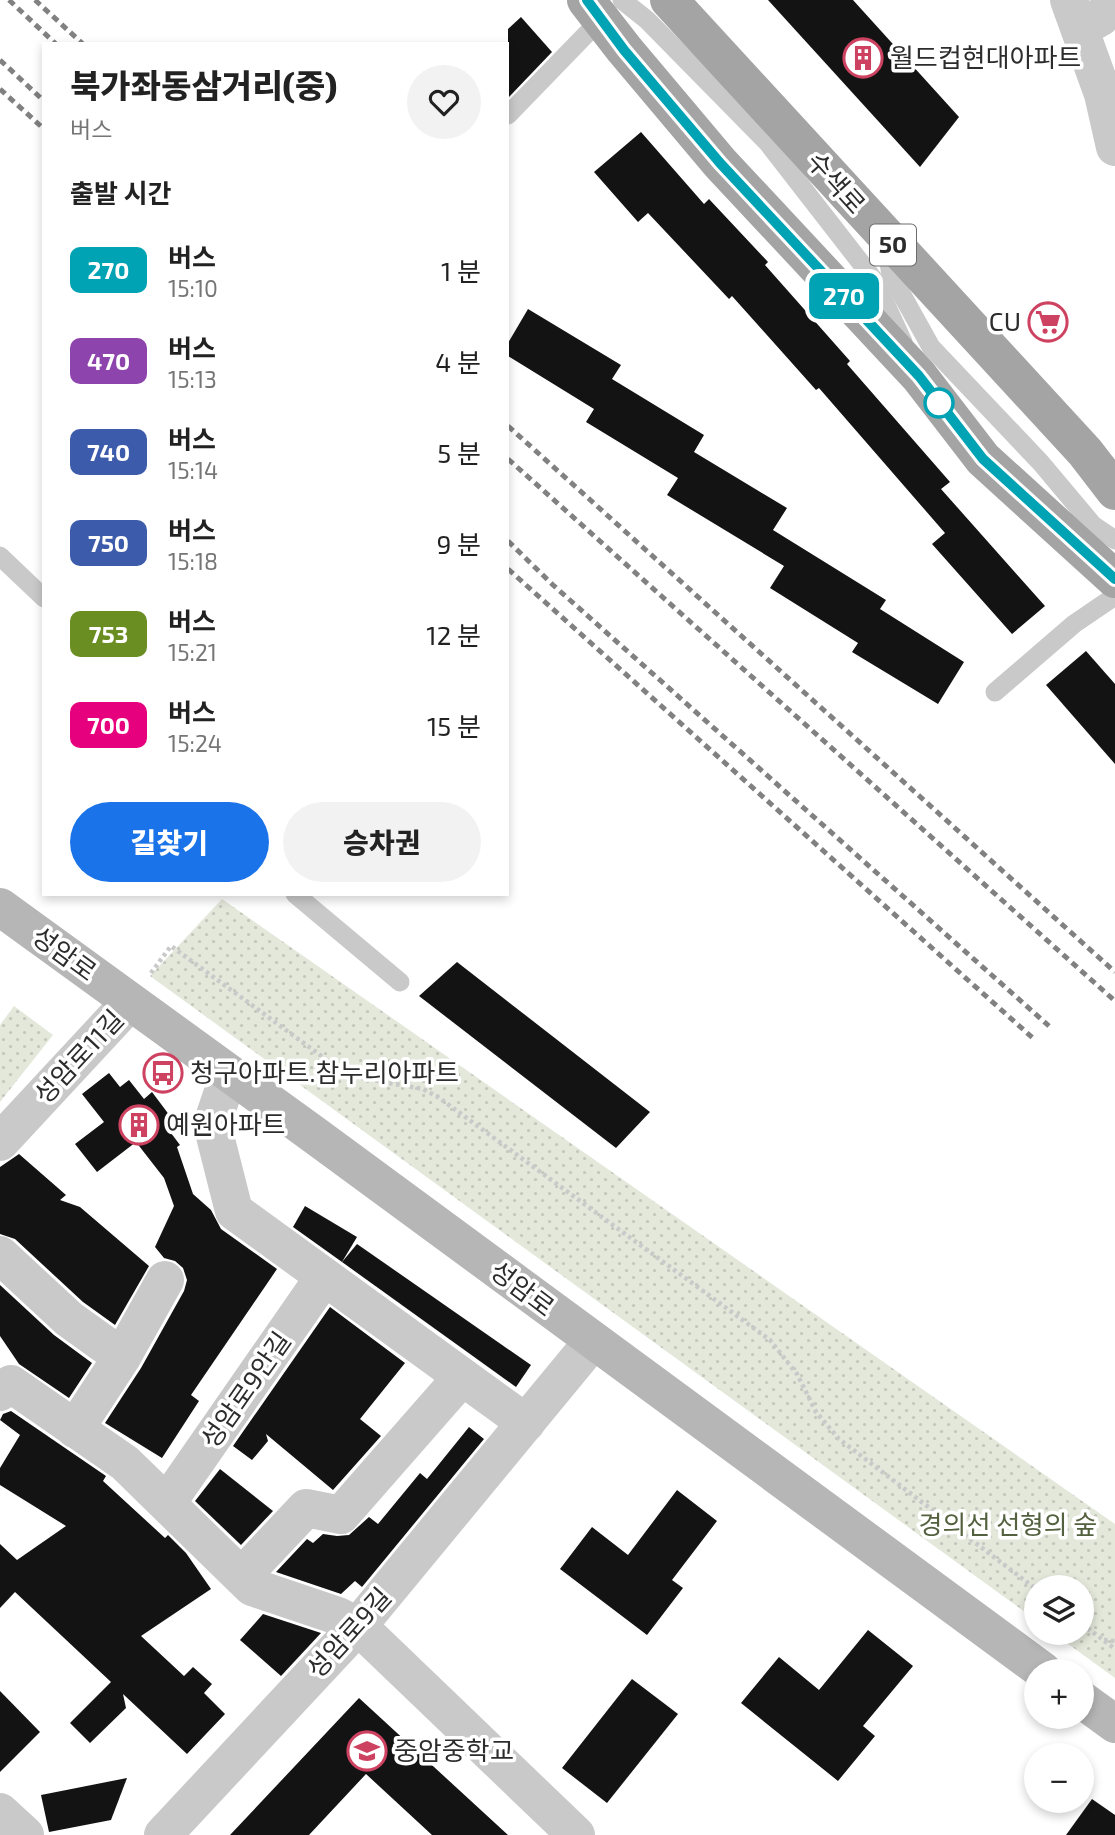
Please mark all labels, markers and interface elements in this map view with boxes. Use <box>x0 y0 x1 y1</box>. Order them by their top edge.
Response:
building icon: 월드컵현대아파트 <box>842 37 884 79</box>
place label: 월드컵현대아파트 <box>890 41 1081 72</box>
text: 북가좌동삼거리(중) <box>70 65 337 105</box>
button: heart <box>407 65 481 139</box>
text: 버스 <box>70 115 112 143</box>
street label: 수색로 <box>802 145 873 219</box>
text: 출발 시간 <box>70 177 171 208</box>
road number: 50 <box>870 224 916 266</box>
text: 버스 <box>168 241 216 272</box>
text: 270 <box>88 255 129 284</box>
text: 1 분 <box>441 255 481 286</box>
line badge: 270 <box>804 273 884 319</box>
text: 15:10 <box>168 274 218 302</box>
text: 270 <box>823 281 865 310</box>
supermarket icon: CU <box>1027 301 1069 343</box>
place label: CU <box>989 305 1021 336</box>
text: 버스 <box>168 332 216 363</box>
text: 470 <box>87 346 130 375</box>
text: 4 분 <box>435 346 481 377</box>
text: 15:13 <box>168 365 217 393</box>
unlabelled marker <box>924 388 954 418</box>
text: 버스 <box>168 423 216 454</box>
text: 740 <box>87 437 130 466</box>
text: 5 분 <box>437 437 481 468</box>
text: 15:14 <box>168 456 218 484</box>
text: 버스 <box>168 514 216 545</box>
text: 750 <box>88 528 129 557</box>
text: 9 분 <box>436 528 481 559</box>
text: 15:18 <box>168 547 218 575</box>
text: 버스 <box>168 605 216 636</box>
text: 753 <box>89 619 128 648</box>
text: 12 분 <box>426 619 481 650</box>
text: 15:21 <box>168 638 217 666</box>
text: 버스 <box>168 696 216 727</box>
text: 700 <box>87 710 130 739</box>
text: 15 분 <box>427 710 481 741</box>
text: 15:24 <box>168 729 222 757</box>
button: 길찾기 <box>70 802 269 882</box>
button: 승차권 <box>283 802 481 882</box>
street label: 성암로 <box>27 919 103 986</box>
street label: 성암로11길 <box>27 1003 129 1109</box>
bus stop icon: 청구아파트.참누리아파트 <box>142 1052 184 1094</box>
place label: 청구아파트.참누리아파트 <box>190 1056 459 1087</box>
building icon: 예원아파트 <box>118 1104 160 1146</box>
place label: 예원아파트 <box>166 1108 286 1139</box>
street label: 성암로 <box>485 1254 561 1322</box>
street label: 성암로9안길 <box>194 1325 296 1453</box>
park label: 경의선 선형의 숲 <box>918 1508 1098 1539</box>
map controls <box>1024 1575 1094 1813</box>
button: layers <box>1024 1575 1094 1645</box>
street label: 성암로9길 <box>299 1581 396 1683</box>
button: + <box>1024 1659 1094 1729</box>
school or university icon: 중암중학교 <box>346 1730 388 1772</box>
place label: 중암중학교 <box>394 1734 514 1765</box>
button: − <box>1024 1743 1094 1813</box>

